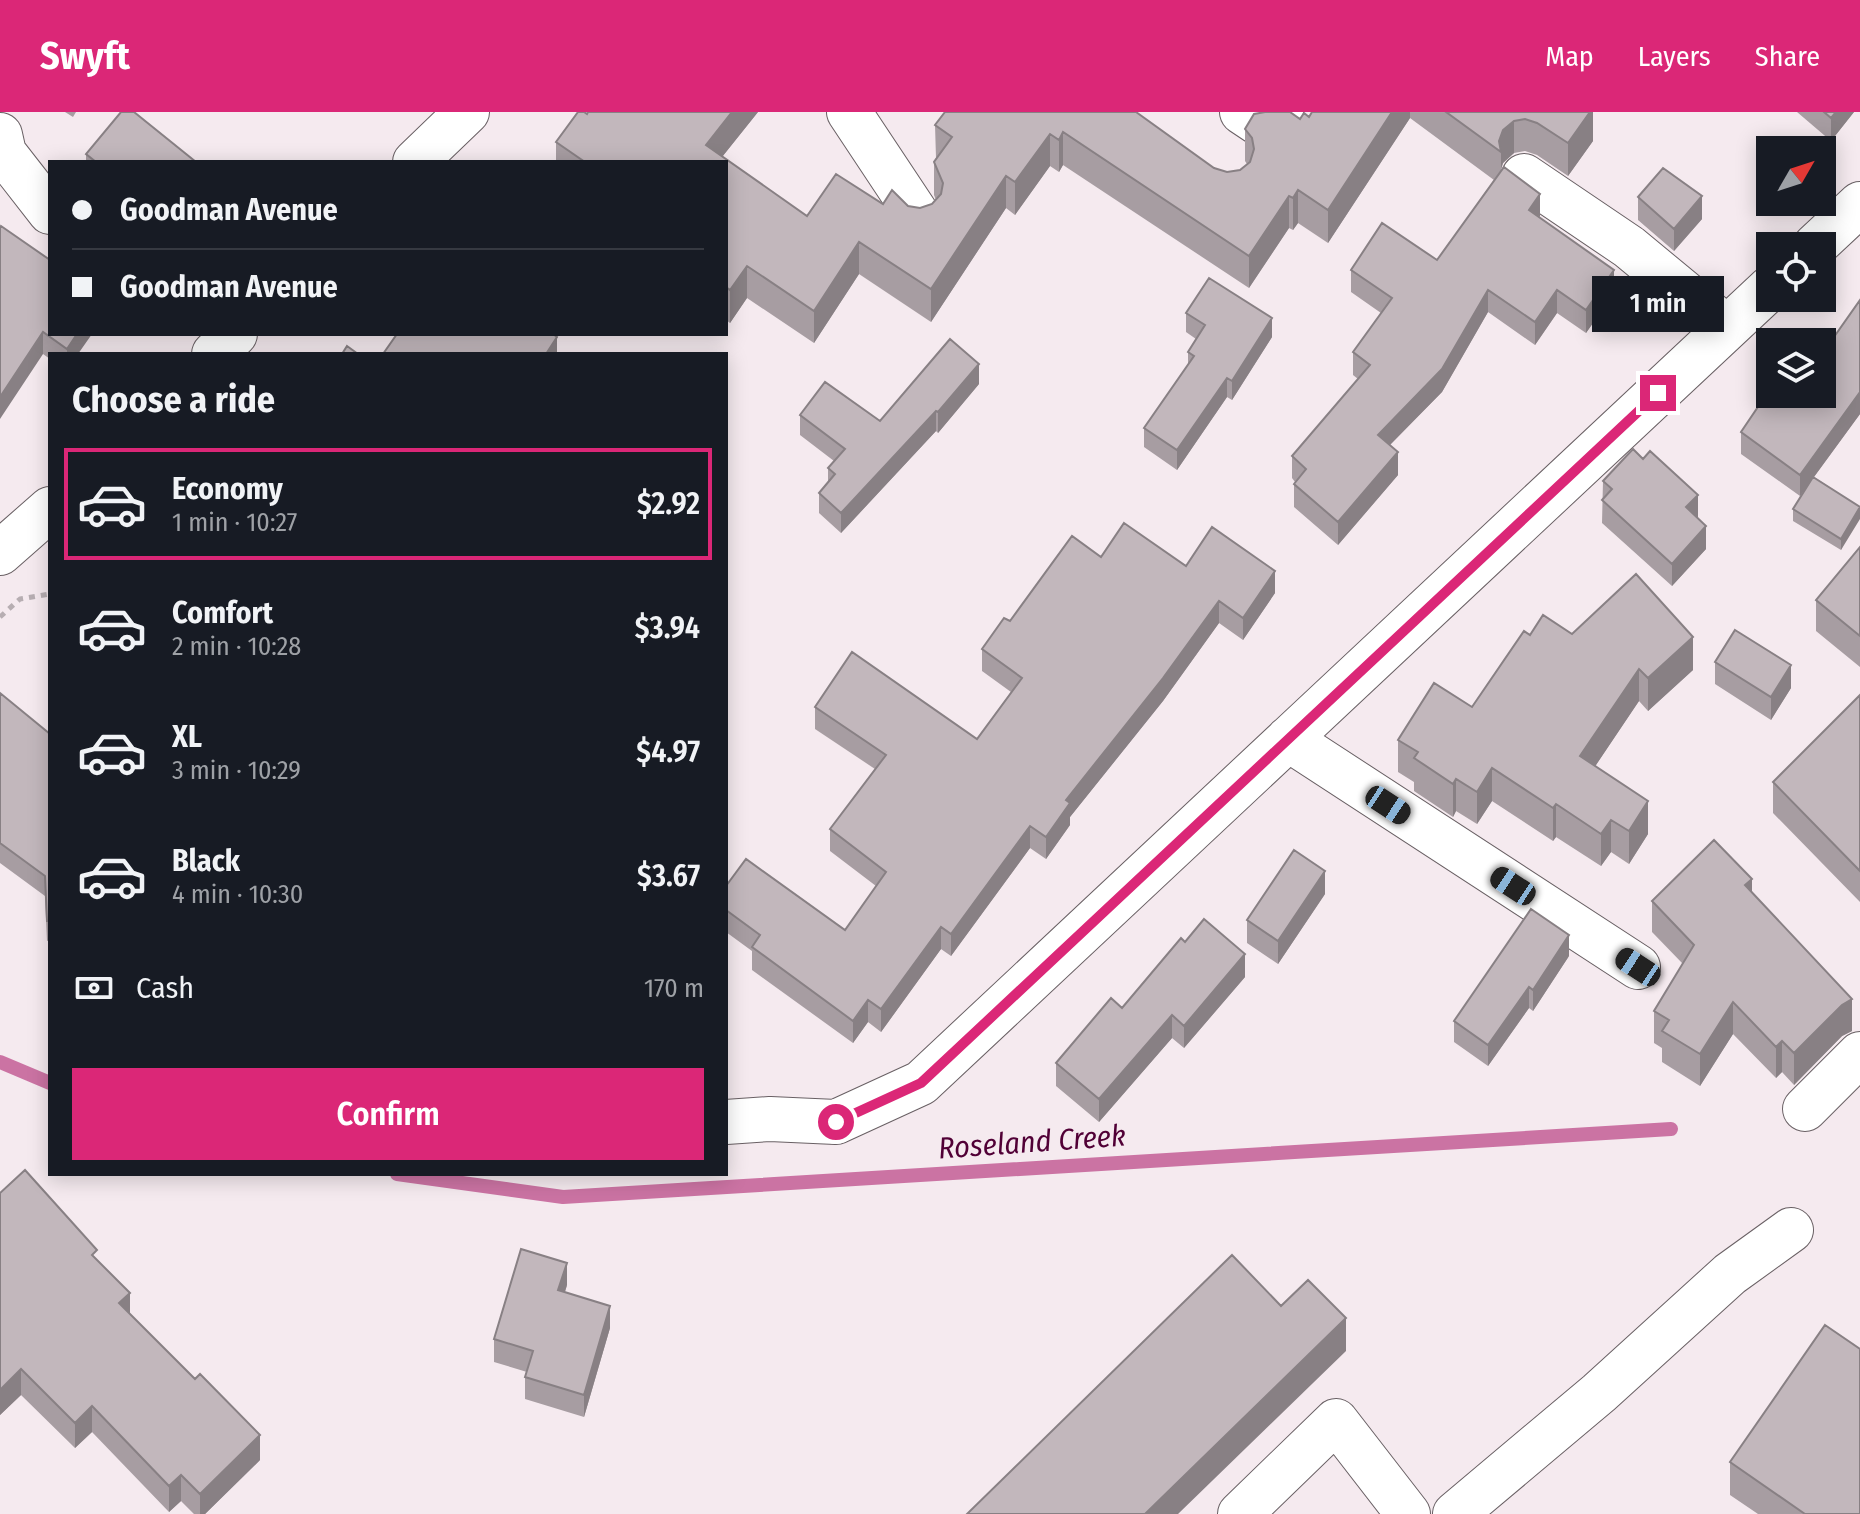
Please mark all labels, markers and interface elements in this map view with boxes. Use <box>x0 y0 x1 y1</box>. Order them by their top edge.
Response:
text: Swyft <box>40 33 130 79</box>
text: Map <box>1545 40 1594 73</box>
text: Layers <box>1638 40 1711 73</box>
text: Share <box>1755 40 1820 73</box>
north arrow <box>1756 136 1836 216</box>
map controls <box>1756 136 1836 408</box>
text: Goodman Avenue <box>120 192 338 228</box>
button: locate <box>1756 232 1836 312</box>
text: Goodman Avenue <box>120 269 338 305</box>
callout: 1 min <box>1592 277 1724 333</box>
text: 1 min <box>1630 288 1686 319</box>
button: layers <box>1756 328 1836 408</box>
route end <box>1640 375 1676 411</box>
text: Choose a ride <box>72 378 275 422</box>
icon: car <box>76 468 148 540</box>
text: Economy <box>172 471 283 507</box>
text: $2.92 <box>637 486 700 522</box>
text: 1 min · 10:27 <box>172 507 297 538</box>
icon: car <box>76 592 148 664</box>
text: Comfort <box>172 595 273 631</box>
text: $3.94 <box>635 610 700 646</box>
text: 2 min · 10:28 <box>172 631 301 662</box>
icon: car <box>76 716 148 788</box>
text: XL <box>172 719 202 755</box>
text: $4.97 <box>636 734 700 770</box>
text: 3 min · 10:29 <box>172 755 301 786</box>
car <box>1361 782 1415 828</box>
icon: car <box>76 840 148 912</box>
text: Black <box>172 843 240 879</box>
text: $3.67 <box>637 858 700 894</box>
car <box>1486 863 1540 909</box>
text: 4 min · 10:30 <box>172 879 303 910</box>
car <box>1611 944 1665 990</box>
icon: cash <box>72 966 116 1010</box>
text: Cash <box>136 970 194 1006</box>
text: 170 m <box>644 973 704 1004</box>
button: Confirm <box>72 1068 704 1160</box>
route start <box>818 1104 854 1140</box>
water label: Roseland Creek <box>937 1117 1127 1167</box>

